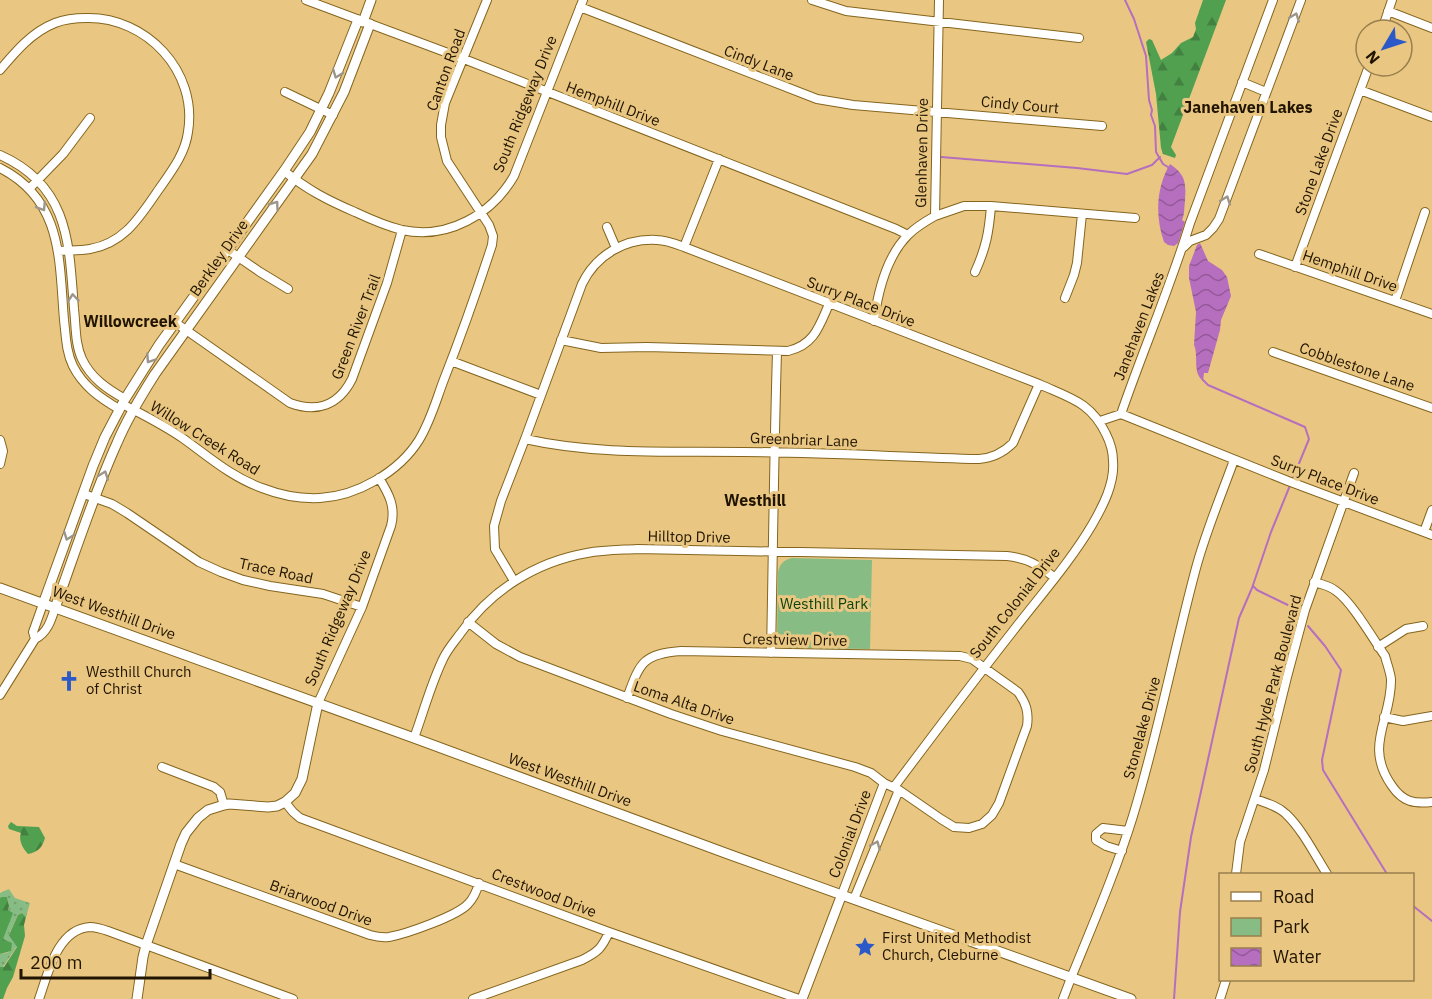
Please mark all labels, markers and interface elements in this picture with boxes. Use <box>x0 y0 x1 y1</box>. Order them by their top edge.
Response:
one-way arrow <box>1287 12 1300 23</box>
north arrow <box>1354 18 1414 78</box>
street label: Canton Road <box>422 26 469 113</box>
street label: South Ridgeway Drive <box>488 32 561 175</box>
street label: Cindy Lane <box>721 40 797 85</box>
text: N <box>1361 47 1384 68</box>
one-way arrow <box>332 68 344 79</box>
street label: Hemphill Drive <box>563 77 663 130</box>
street label: Cindy Court <box>980 92 1060 117</box>
district label: Janehaven Lakes <box>1183 97 1313 117</box>
street label: Glenhaven Drive <box>911 98 932 208</box>
street label: Stone Lake Drive <box>1290 106 1347 218</box>
one-way arrow <box>1219 195 1232 206</box>
one-way arrow <box>35 200 46 211</box>
one-way arrow <box>268 200 279 211</box>
street label: Berkley Drive <box>185 216 252 300</box>
street label: Hemphill Drive <box>1300 245 1400 296</box>
street label: Janehaven Lakes <box>1109 269 1168 383</box>
street label: Green River Trail <box>327 271 384 382</box>
street label: Surry Place Drive <box>804 272 918 331</box>
one-way arrow <box>67 293 80 302</box>
district label: Willowcreek <box>83 311 178 331</box>
street label: Cobblestone Lane <box>1297 338 1417 395</box>
one-way arrow <box>146 353 157 364</box>
street label: Willow Creek Road <box>147 396 264 479</box>
street label: Greenbriar Lane <box>750 428 858 451</box>
street label: Surry Place Drive <box>1268 450 1382 509</box>
one-way arrow <box>97 470 109 481</box>
district label: Westhill <box>724 490 786 510</box>
street label: Hilltop Drive <box>647 526 731 547</box>
one-way arrow <box>63 530 76 541</box>
street label: South Colonial Drive <box>965 543 1064 662</box>
street label: South Ridgeway Drive <box>300 547 375 689</box>
street label: Trace Road <box>237 553 315 588</box>
street label: West Westhill Drive <box>50 581 178 644</box>
street label: South Hyde Park Boulevard <box>1240 593 1305 775</box>
park label: Westhill Park <box>780 594 868 613</box>
street label: Crestview Drive <box>743 629 847 650</box>
place label: Westhill Church of Christ <box>86 662 192 698</box>
church icon: Westhill Church of Christ <box>57 669 81 693</box>
street label: Stonelake Drive <box>1119 675 1164 781</box>
street label: Loma Alta Drive <box>631 676 737 729</box>
street label: West Westhill Drive <box>506 748 634 811</box>
street label: Colonial Drive <box>824 787 875 881</box>
one-way arrow <box>869 840 881 851</box>
street label: Crestwood Drive <box>489 864 599 921</box>
legend <box>1219 873 1414 981</box>
street label: Briarwood Drive <box>267 875 375 930</box>
text: Road <box>1273 885 1314 908</box>
text: Park <box>1273 915 1310 938</box>
place label: First United Methodist Church, Cleburne <box>882 928 1031 964</box>
place icon: First United Methodist Church, Cleburne <box>853 935 877 959</box>
scale bar <box>21 942 210 980</box>
text: Water <box>1273 945 1322 968</box>
text: 200 m <box>30 951 82 974</box>

